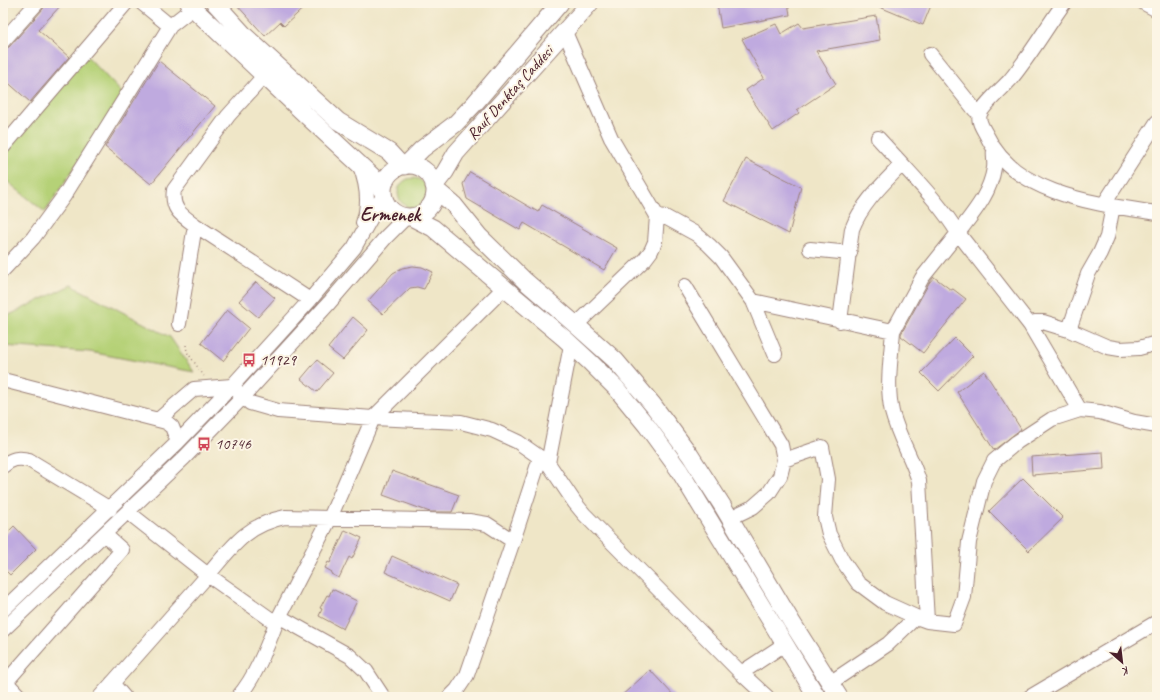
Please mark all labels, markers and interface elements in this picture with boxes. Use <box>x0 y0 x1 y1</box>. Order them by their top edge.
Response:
street label: Rauf Denktaş Caddesi <box>463 40 559 144</box>
district label: Ermenek <box>360 202 423 227</box>
place label: 11929 <box>260 350 298 370</box>
bus stop icon: 11929 <box>241 352 257 368</box>
place label: 10746 <box>215 434 252 454</box>
bus stop icon: 10746 <box>196 436 212 452</box>
north arrow <box>1102 642 1142 682</box>
text: K <box>1119 663 1132 679</box>

